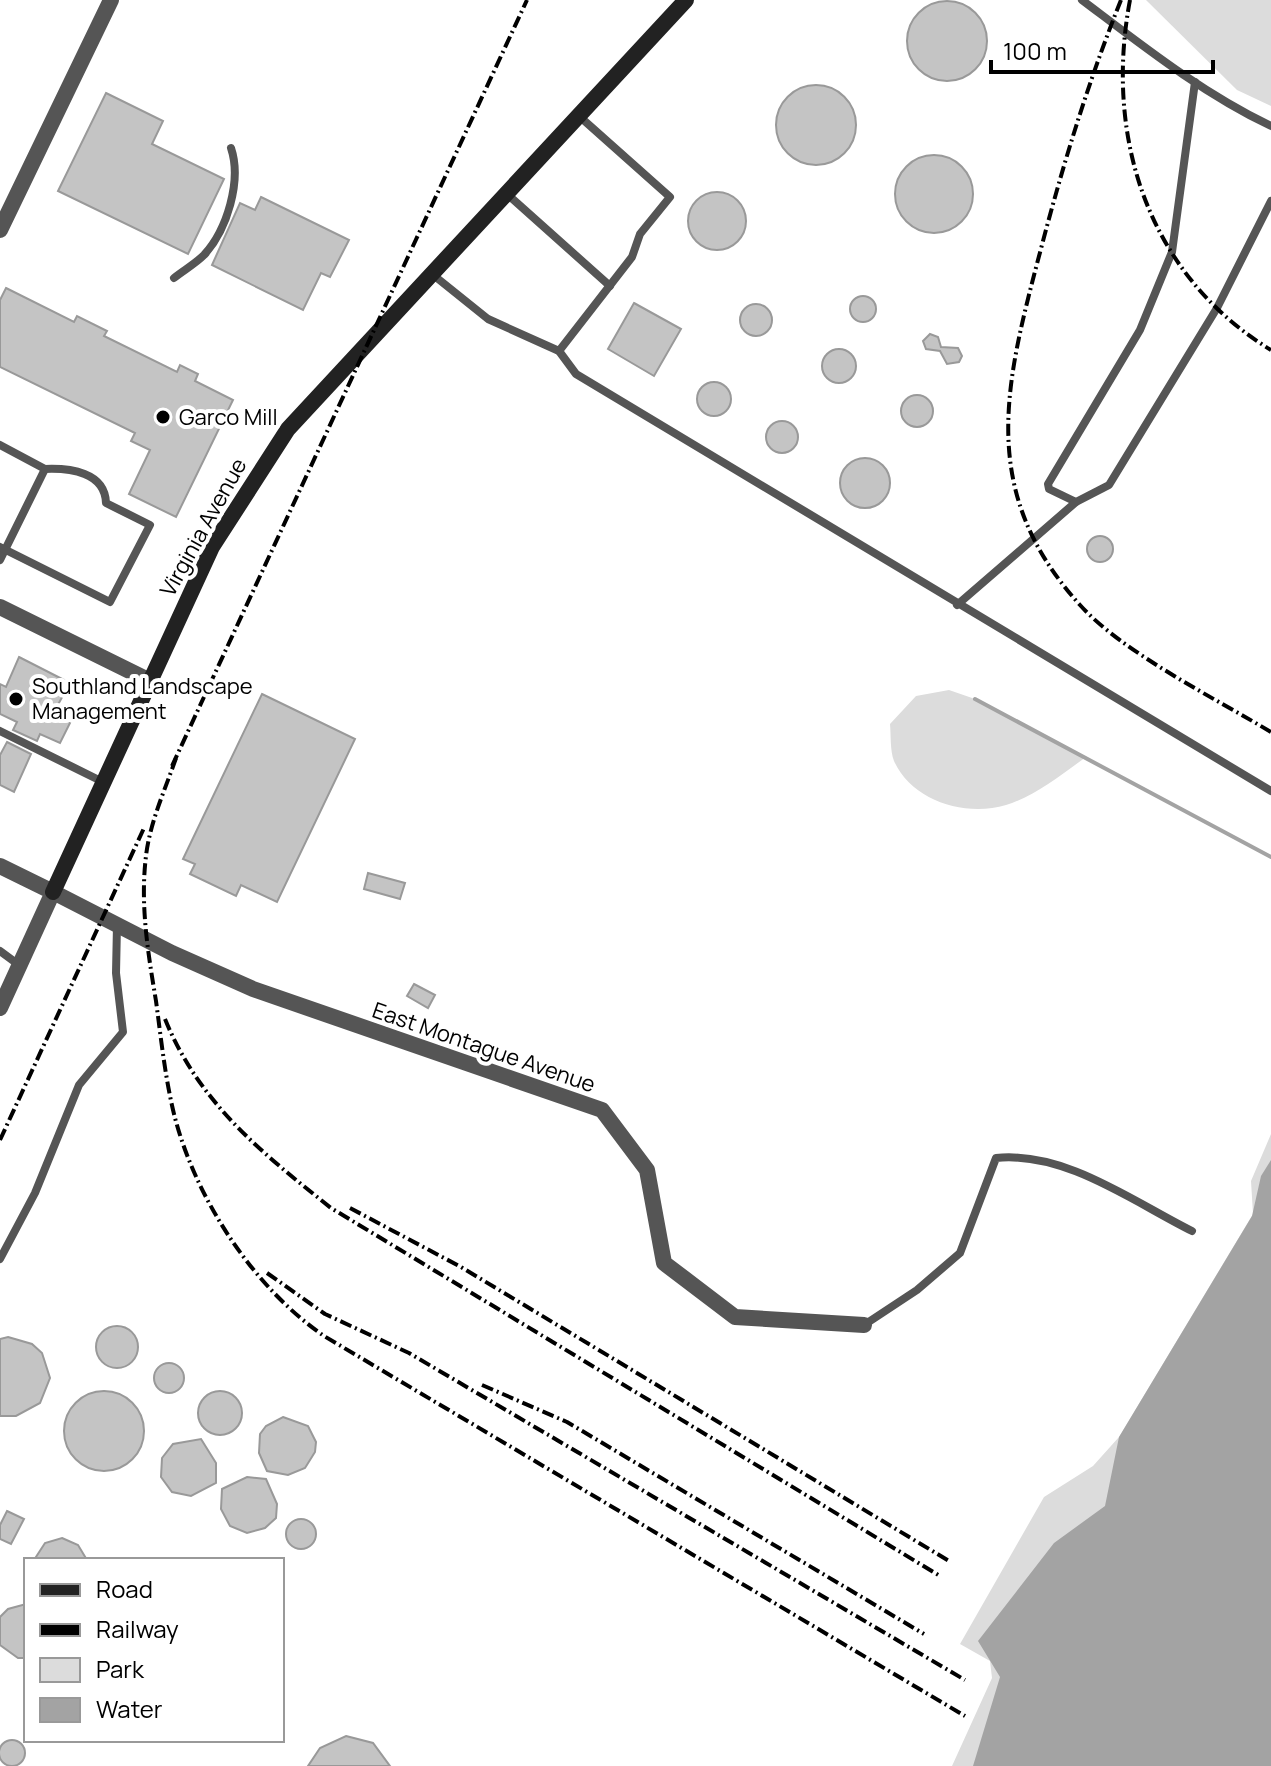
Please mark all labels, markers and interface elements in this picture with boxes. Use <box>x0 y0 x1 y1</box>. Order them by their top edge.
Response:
scale bar <box>991 24 1213 74</box>
text: 100 m <box>1003 34 1067 67</box>
place label: Garco Mill <box>179 402 278 432</box>
marker: Garco Mill <box>154 408 172 426</box>
street label: Virginia Avenue <box>153 452 253 602</box>
place label: Southland Landscape Management <box>32 671 253 726</box>
marker: Southland Landscape Management <box>7 690 25 708</box>
street label: East Montague Avenue <box>369 995 600 1099</box>
legend <box>24 1558 284 1742</box>
text: Road <box>96 1572 153 1605</box>
text: Railway <box>96 1612 179 1645</box>
text: Park <box>96 1652 145 1685</box>
text: Water <box>96 1692 163 1725</box>

